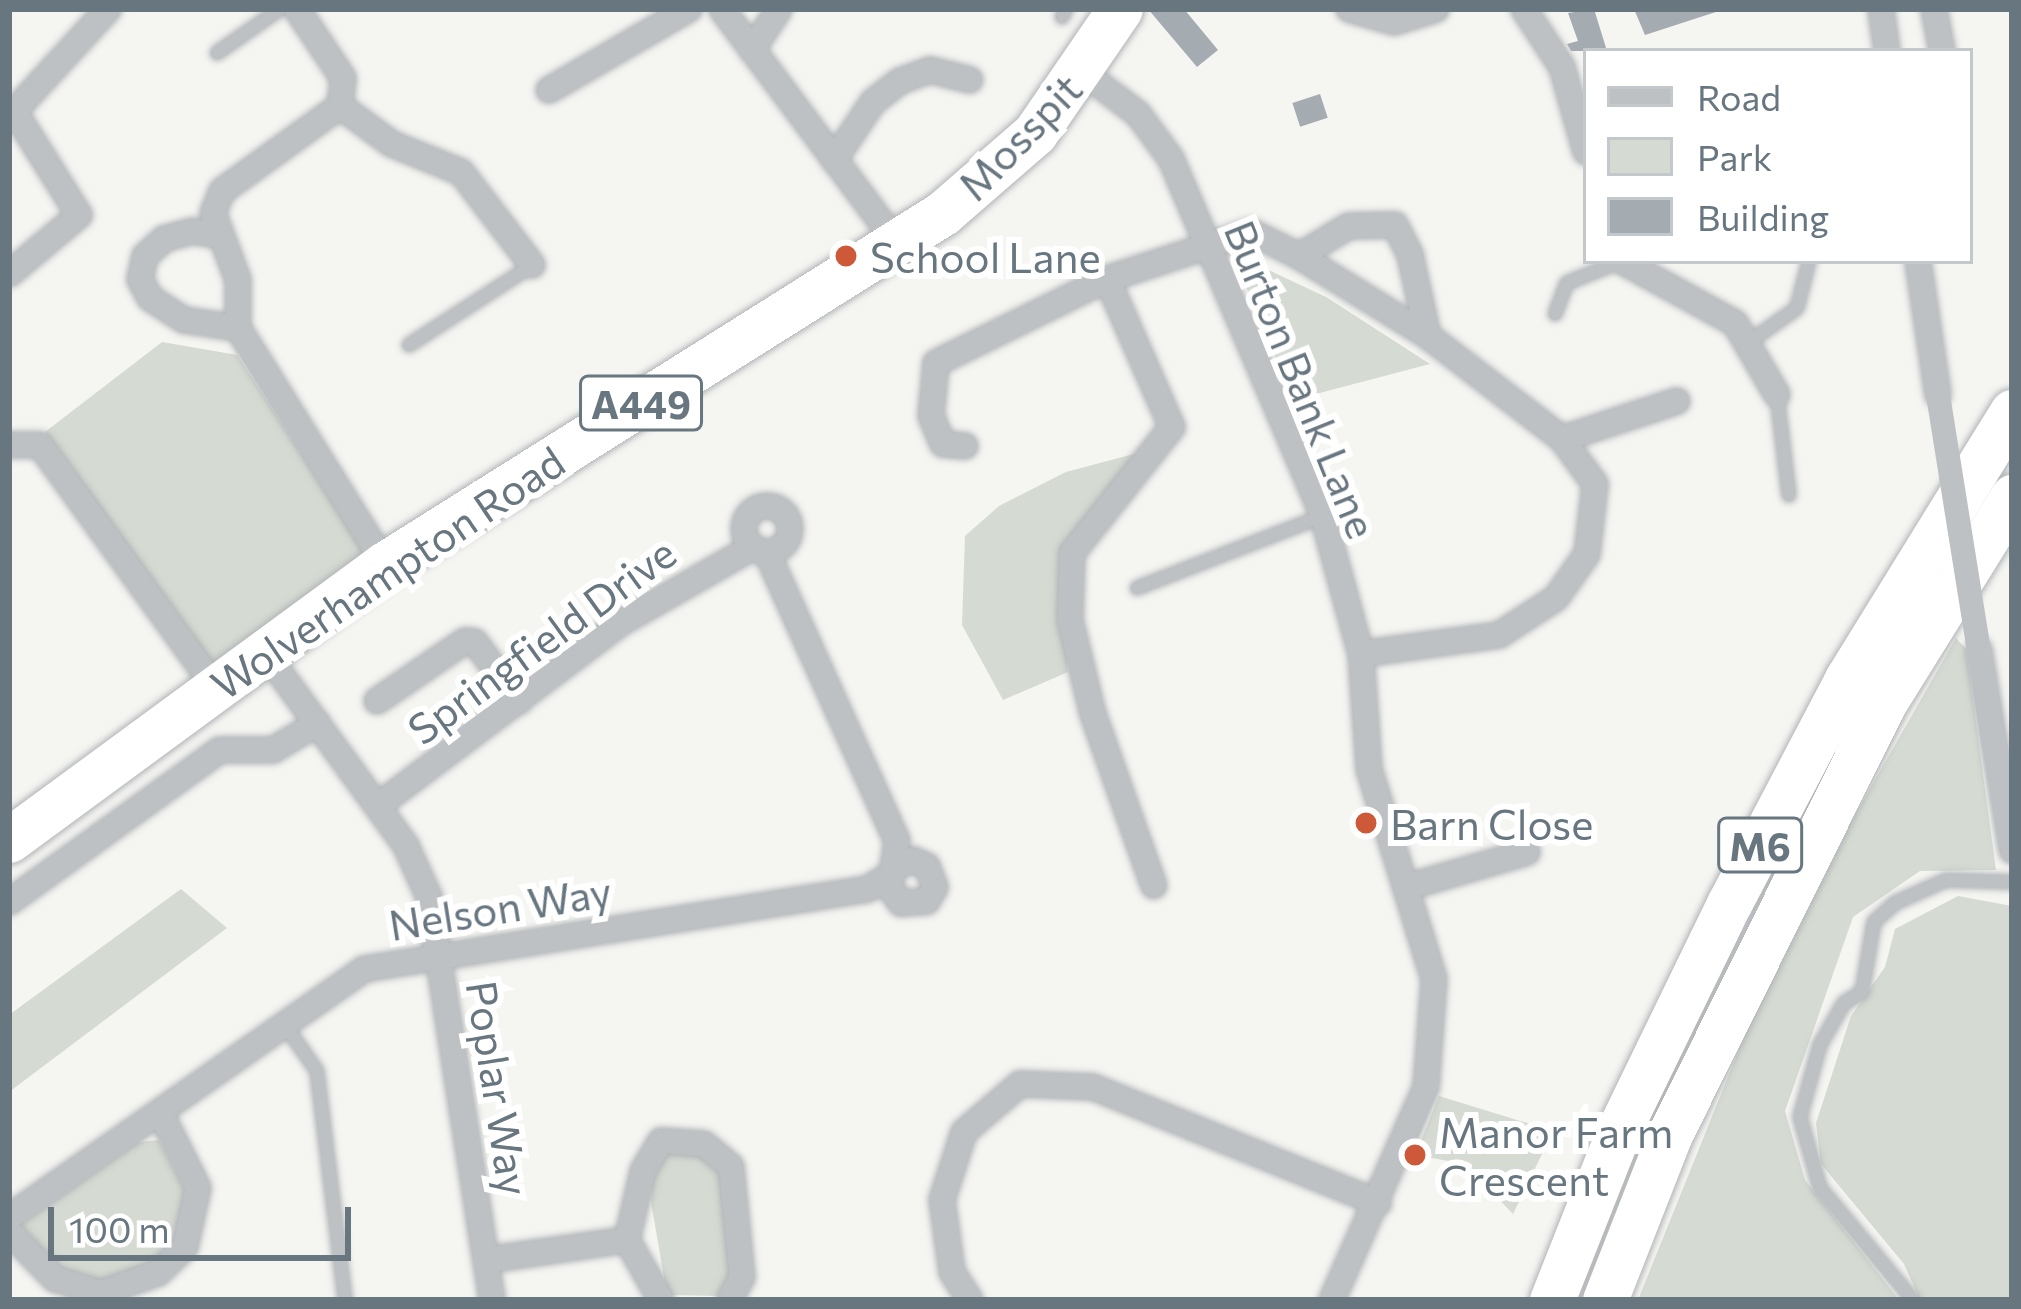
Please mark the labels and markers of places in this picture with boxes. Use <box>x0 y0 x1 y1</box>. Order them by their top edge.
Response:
place label: School Lane <box>870 231 1101 281</box>
marker: School Lane <box>833 243 859 269</box>
place label: Barn Close <box>1390 798 1593 848</box>
marker: Barn Close <box>1353 810 1379 836</box>
place label: Manor Farm Crescent <box>1439 1106 1673 1204</box>
marker: Manor Farm Crescent <box>1402 1142 1428 1168</box>

